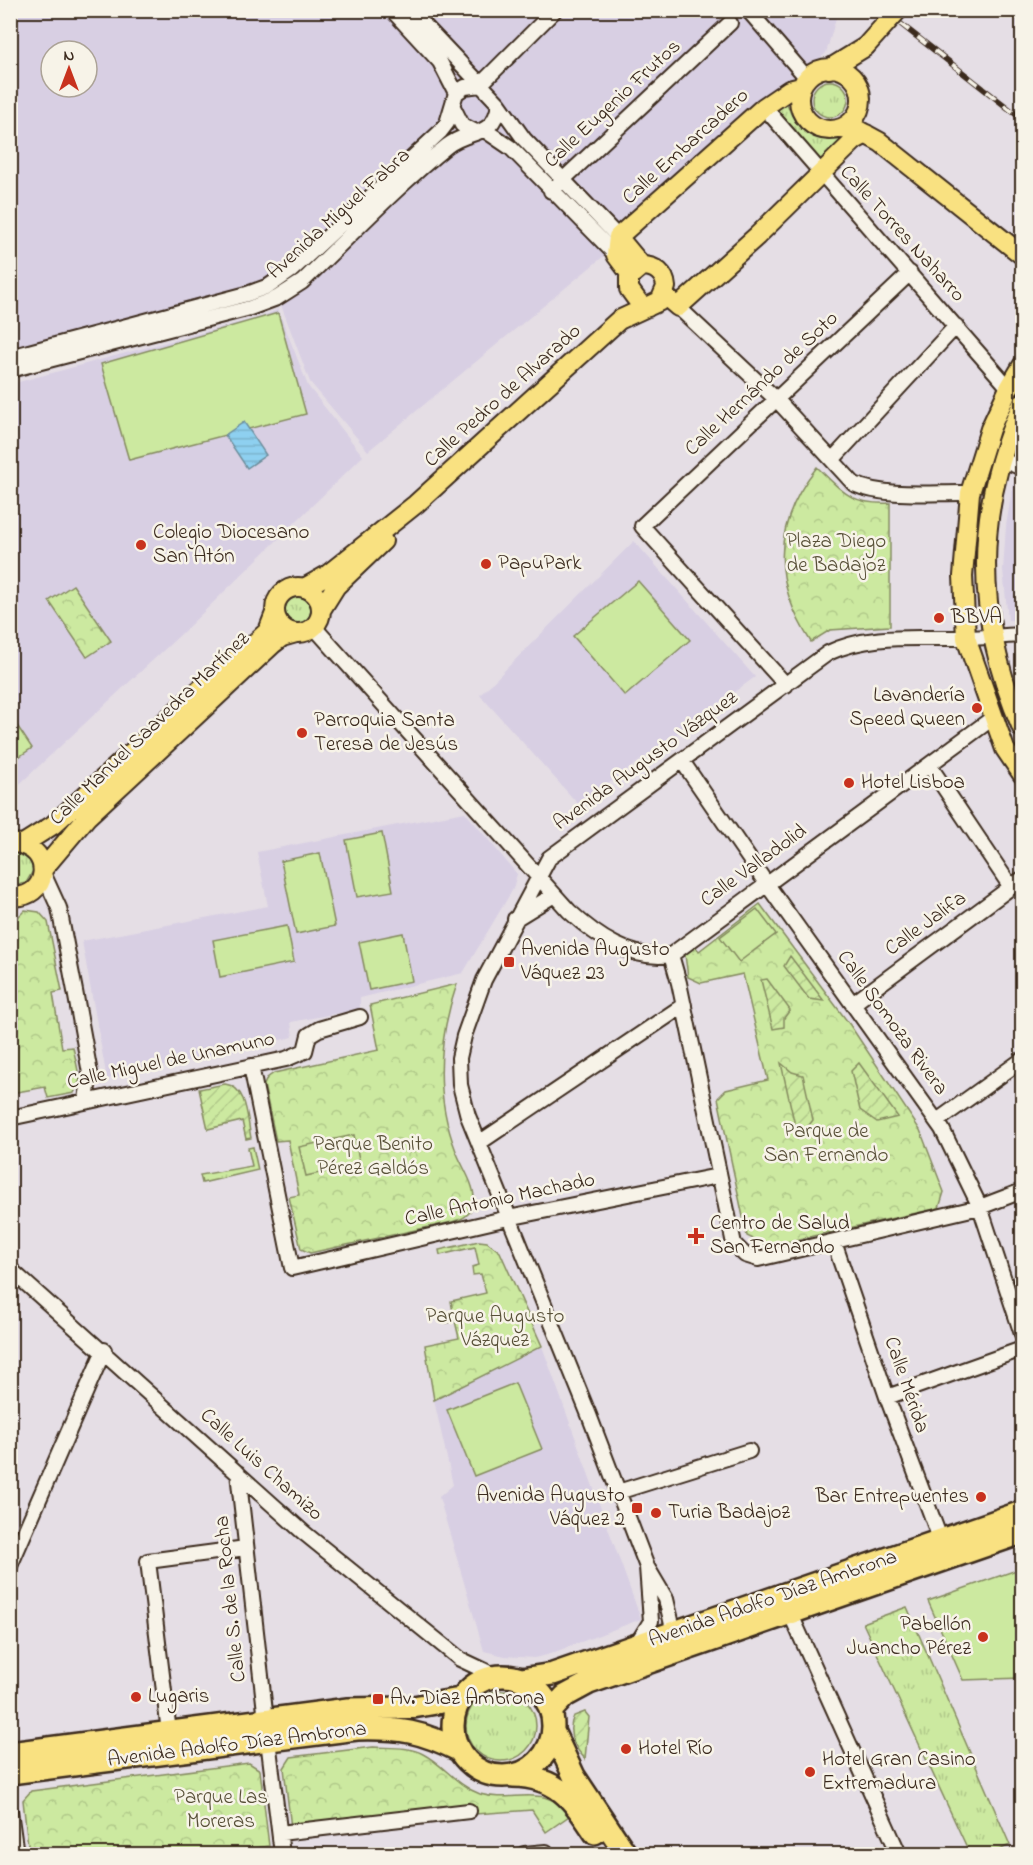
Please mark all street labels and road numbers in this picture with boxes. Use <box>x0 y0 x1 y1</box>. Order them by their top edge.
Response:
street label: Calle Eugenio Frutos <box>538 33 689 177</box>
street label: Calle Embarcadero <box>616 82 756 212</box>
street label: Avenida Miguel Fabra <box>261 141 419 288</box>
street label: Calle Torres Naharro <box>832 159 972 309</box>
street label: Calle Hernándo de Soto <box>678 304 846 463</box>
street label: Calle Pedro de Alvarado <box>418 317 588 475</box>
street label: Calle Manuel Saavedra Martínez <box>43 625 257 833</box>
street label: Avenida Augusto Vázquez <box>547 684 746 840</box>
street label: Calle Valladolid <box>694 817 814 915</box>
street label: Calle Jalifa <box>879 884 973 964</box>
street label: Calle Somoza Rivera <box>829 944 955 1102</box>
street label: Calle Miguel de Unamuno <box>64 1024 278 1100</box>
street label: Calle Antonio Machado <box>402 1165 598 1235</box>
street label: Calle Mérida <box>876 1333 936 1437</box>
street label: Calle Luis Chamizo <box>193 1401 329 1529</box>
street label: Calle S. de la Rocha <box>207 1514 255 1684</box>
street label: Avenida Adolfo Díaz Ambrona <box>645 1542 901 1656</box>
street label: Avenida Adolfo Díaz Ambrona <box>106 1714 368 1776</box>

